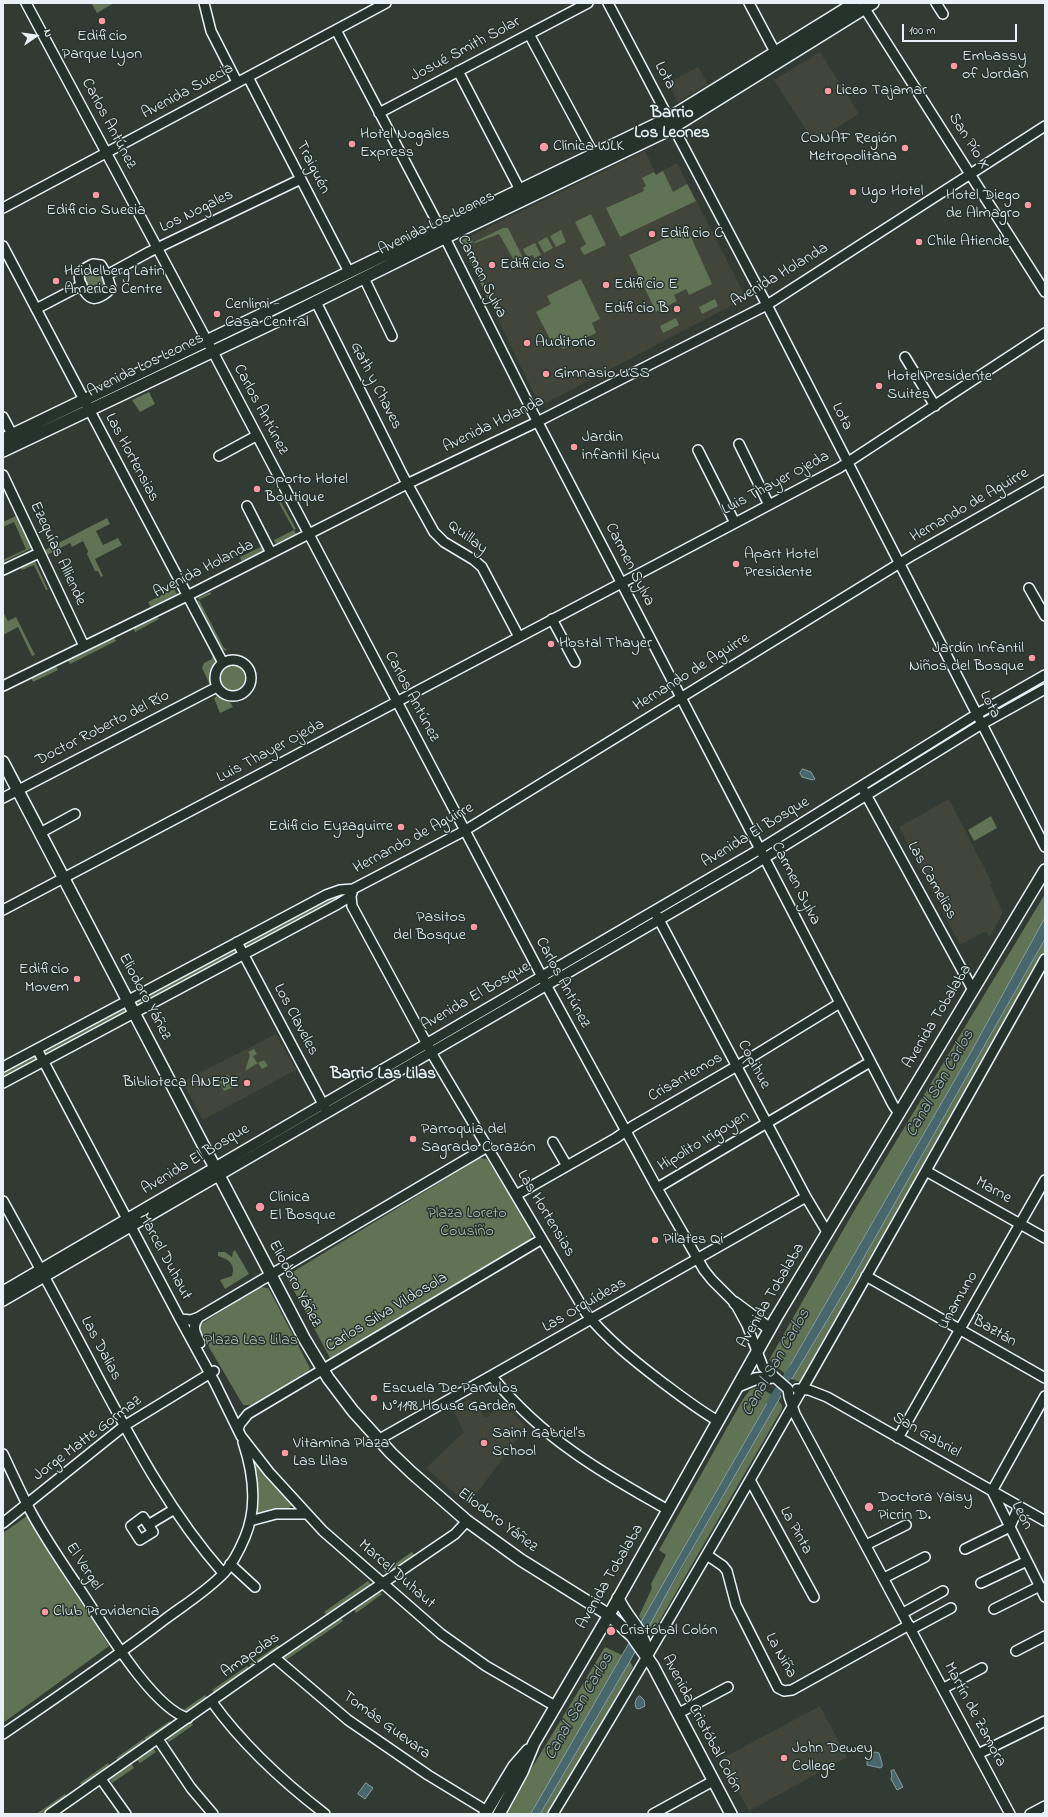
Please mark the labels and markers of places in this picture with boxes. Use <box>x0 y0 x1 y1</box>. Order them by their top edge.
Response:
marker: Edificio Parque Lyon <box>97 16 107 26</box>
place label: Edificio Parque Lyon <box>62 27 142 65</box>
place label: Embassy of Jordan <box>962 47 1028 85</box>
marker: Embassy of Jordan <box>949 61 959 71</box>
place label: Liceo Tajamar <box>836 81 927 101</box>
marker: Liceo Tajamar <box>823 86 833 96</box>
place label: Hotel Nogales Express <box>360 125 450 163</box>
place label: CONAF Región Metropolitana <box>801 129 897 167</box>
place label: Clínica WLK <box>553 137 624 157</box>
marker: Hotel Nogales Express <box>347 139 357 149</box>
marker: Clínica WLK <box>538 141 550 153</box>
marker: CONAF Región Metropolitana <box>900 143 910 153</box>
place label: Ugo Hotel <box>861 182 923 202</box>
place label: Hotel Diego de Almagro <box>946 186 1020 224</box>
marker: Ugo Hotel <box>848 187 858 197</box>
marker: Edificio Suecia <box>91 190 101 200</box>
marker: Hotel Diego de Almagro <box>1023 200 1033 210</box>
place label: Edificio Suecia <box>46 201 146 221</box>
place label: Edificio C <box>660 224 723 244</box>
marker: Edificio C <box>647 229 657 239</box>
place label: Chile Atiende <box>927 232 1009 252</box>
marker: Chile Atiende <box>914 237 924 247</box>
place label: Edificio S <box>500 255 564 275</box>
marker: Edificio S <box>487 260 497 270</box>
place label: Heidelberg Latin America Centre <box>64 262 165 300</box>
place label: Edificio E <box>614 275 678 295</box>
marker: Heidelberg Latin America Centre <box>51 276 61 286</box>
marker: Edificio E <box>601 280 611 290</box>
place label: Cenlimi - Casa Central <box>225 295 309 333</box>
place label: Edificio B <box>604 299 669 319</box>
marker: Edificio B <box>672 304 682 314</box>
marker: Cenlimi - Casa Central <box>212 309 222 319</box>
place label: Auditorio <box>535 333 596 353</box>
marker: Auditorio <box>522 338 532 348</box>
place label: Gimnasio USS <box>554 364 650 384</box>
place label: Hotel Presidente Suites <box>887 367 992 405</box>
marker: Gimnasio USS <box>541 369 551 379</box>
marker: Hotel Presidente Suites <box>874 381 884 391</box>
place label: Jardin infantil Kipu <box>582 428 660 466</box>
marker: Jardin infantil Kipu <box>569 442 579 452</box>
place label: Oporto Hotel Boutique <box>265 470 348 508</box>
marker: Oporto Hotel Boutique <box>252 484 262 494</box>
place label: Apart Hotel Presidente <box>744 545 818 583</box>
marker: Apart Hotel Presidente <box>731 559 741 569</box>
place label: Hostal Thayer <box>559 634 652 654</box>
marker: Hostal Thayer <box>546 639 556 649</box>
place label: Jardín Infantil Niños del Bosque <box>909 639 1024 677</box>
marker: Jardín Infantil Niños del Bosque <box>1027 653 1037 663</box>
place label: Edificio Eyzaguirre <box>269 817 393 837</box>
marker: Edificio Eyzaguirre <box>396 822 406 832</box>
place label: Pasitos del Bosque <box>393 908 466 946</box>
marker: Pasitos del Bosque <box>469 922 479 932</box>
place label: Edificio Movem <box>19 960 69 998</box>
marker: Edificio Movem <box>72 974 82 984</box>
place label: Biblioteca ANEPE <box>123 1073 239 1093</box>
marker: Biblioteca ANEPE <box>242 1078 252 1088</box>
place label: Parroquia del Sagrado Corazón <box>421 1120 536 1158</box>
marker: Parroquia del Sagrado Corazón <box>408 1134 418 1144</box>
place label: Clínica El Bosque <box>269 1188 336 1226</box>
marker: Clínica El Bosque <box>254 1201 266 1213</box>
place label: Pilates Qi <box>663 1230 723 1250</box>
marker: Pilates Qi <box>650 1235 660 1245</box>
place label: Escuela De Parvulos N°1198 House Garden <box>382 1379 518 1417</box>
marker: Escuela De Parvulos N°1198 House Garden <box>369 1393 379 1403</box>
place label: Saint Gabriel's School <box>492 1424 586 1462</box>
place label: Vitamina Plaza Las Lilas <box>293 1434 389 1472</box>
marker: Saint Gabriel's School <box>479 1438 489 1448</box>
marker: Vitamina Plaza Las Lilas <box>280 1448 290 1458</box>
place label: Doctora Yaisy Picrin D. <box>878 1488 972 1526</box>
marker: Doctora Yaisy Picrin D. <box>863 1501 875 1513</box>
place label: Club Providencia <box>53 1602 159 1622</box>
marker: Club Providencia <box>40 1607 50 1617</box>
place label: Cristóbal Colón <box>620 1621 717 1641</box>
marker: Cristóbal Colón <box>605 1625 617 1637</box>
place label: John Dewey College <box>792 1739 873 1777</box>
marker: John Dewey College <box>779 1753 789 1763</box>

